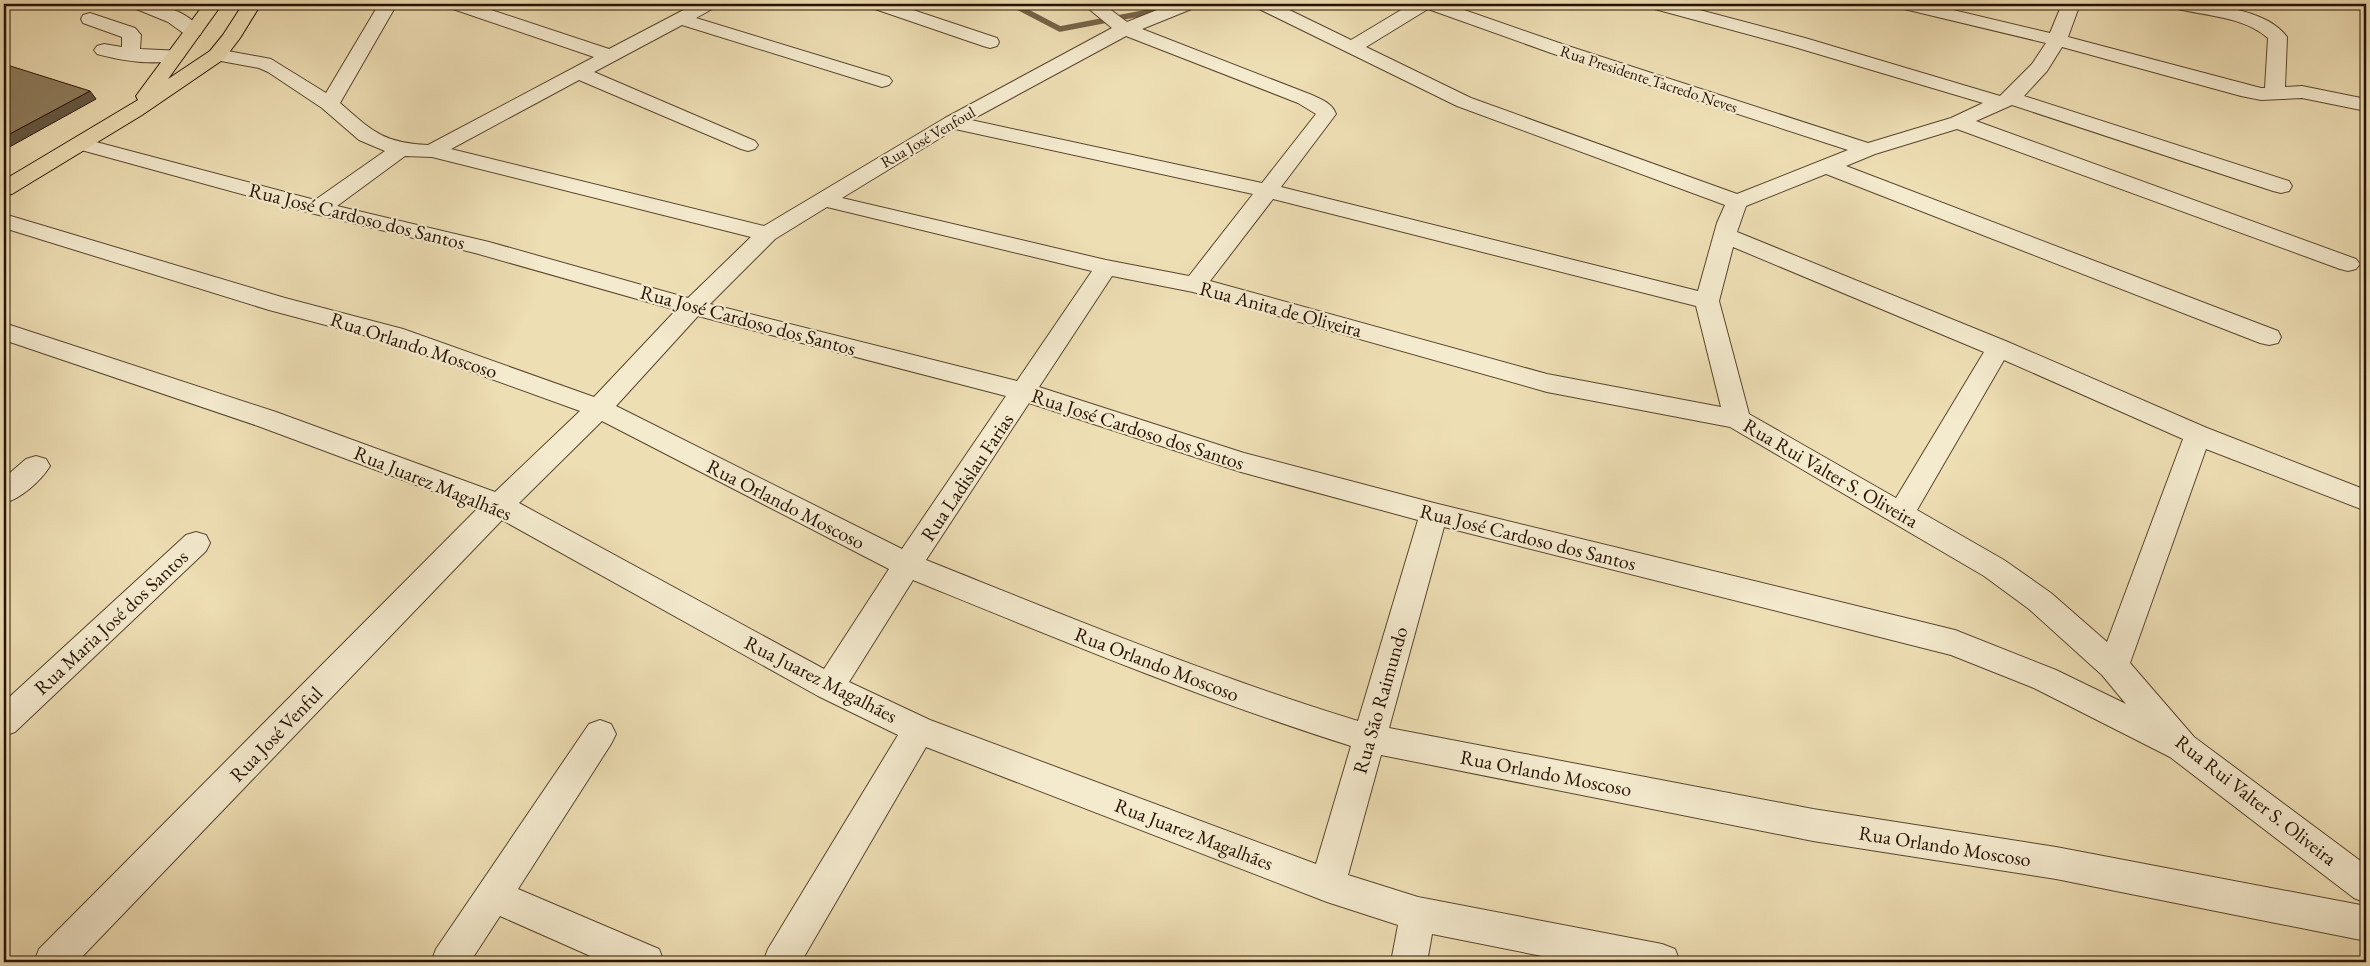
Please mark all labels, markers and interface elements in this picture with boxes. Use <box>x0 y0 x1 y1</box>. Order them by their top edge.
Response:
street label: Rua Presidente Tacredo Neves <box>1558 40 1740 118</box>
street label: Rua José Venfoul <box>877 101 979 173</box>
street label: Rua José Cardoso dos Santos <box>246 177 468 255</box>
street label: Rua Anita de Oliveira <box>1197 275 1365 343</box>
street label: Rua José Cardoso dos Santos <box>637 279 859 361</box>
street label: Rua Orlando Moscoso <box>327 306 501 384</box>
street label: Rua José Cardoso dos Santos <box>1028 382 1248 476</box>
street label: Rua Ladislau Farias <box>915 408 1019 546</box>
street label: Rua Rui Valter S. Oliveira <box>1739 412 1923 534</box>
street label: Rua Juarez Magalhães <box>350 440 516 526</box>
street label: Rua Orlando Moscoso <box>703 453 870 555</box>
street label: Rua José Cardoso dos Santos <box>1417 498 1639 576</box>
street label: Rua Maria José dos Santos <box>28 544 194 700</box>
street label: Rua Orlando Moscoso <box>1071 621 1243 707</box>
street label: Rua São Raimundo <box>1347 623 1413 777</box>
street label: Rua Juarez Magalhães <box>740 629 902 729</box>
street label: Rua José Venful <box>224 681 328 787</box>
street label: Rua Rui Valter S. Oliveira <box>2170 729 2342 871</box>
street label: Rua Orlando Moscoso <box>1458 744 1634 802</box>
street label: Rua Juarez Magalhães <box>1111 792 1277 876</box>
street label: Rua Orlando Moscoso <box>1857 820 2033 872</box>

